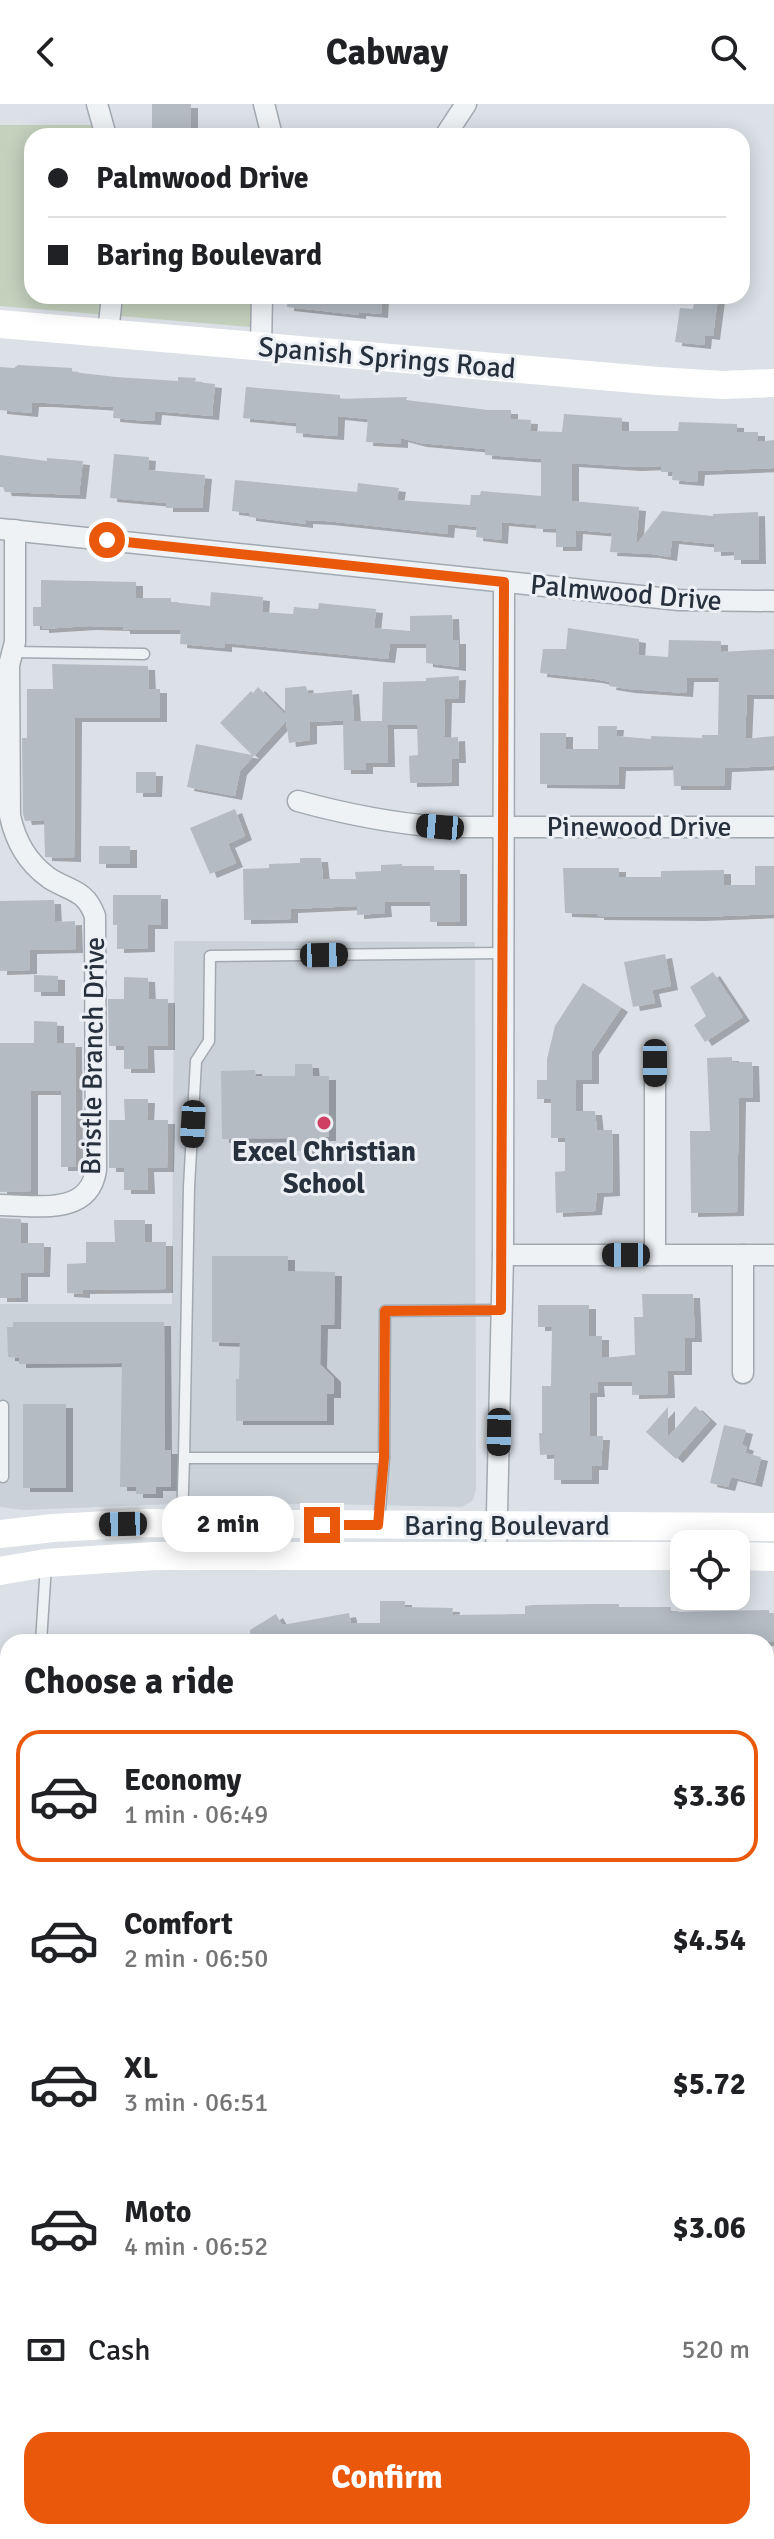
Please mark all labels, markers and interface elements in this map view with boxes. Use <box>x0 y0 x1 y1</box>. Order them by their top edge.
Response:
icon: back <box>24 30 68 74</box>
text: Cabway <box>326 30 448 75</box>
icon: search <box>706 30 750 74</box>
text: Palmwood Drive <box>96 160 309 197</box>
text: Baring Boulevard <box>96 237 322 274</box>
street label: Spanish Springs Road <box>257 330 517 386</box>
route start <box>89 522 125 558</box>
street label: Palmwood Drive <box>529 568 723 618</box>
street label: Pinewood Drive <box>546 810 732 844</box>
car <box>415 813 465 841</box>
street label: Bristle Branch Drive <box>74 937 112 1175</box>
car <box>300 943 348 967</box>
car <box>643 1039 667 1087</box>
car <box>180 1099 206 1149</box>
marker: Excel Christian School <box>315 1114 333 1132</box>
place label: Excel Christian School <box>232 1135 416 1201</box>
car <box>602 1243 650 1267</box>
car <box>487 1408 511 1456</box>
callout: 2 min <box>162 1497 294 1553</box>
route end <box>304 1507 340 1543</box>
text: 2 min <box>197 1508 259 1540</box>
street label: Baring Boulevard <box>404 1509 610 1543</box>
car <box>99 1512 147 1536</box>
map controls <box>670 1530 750 1610</box>
button: locate <box>670 1530 750 1610</box>
text: Choose a ride <box>24 1659 234 1704</box>
icon: car <box>28 1760 100 1832</box>
text: Economy <box>124 1762 241 1799</box>
text: $3.36 <box>673 1778 746 1815</box>
text: 1 min · 06:49 <box>124 1799 268 1831</box>
icon: car <box>28 1904 100 1976</box>
text: Comfort <box>124 1906 233 1943</box>
text: $4.54 <box>673 1922 746 1959</box>
text: 2 min · 06:50 <box>124 1943 268 1975</box>
icon: car <box>28 2048 100 2120</box>
text: XL <box>124 2050 158 2087</box>
text: $5.72 <box>673 2066 746 2103</box>
text: 3 min · 06:51 <box>124 2087 268 2119</box>
icon: car <box>28 2192 100 2264</box>
text: Moto <box>124 2194 191 2231</box>
text: $3.06 <box>673 2210 746 2247</box>
text: 4 min · 06:52 <box>124 2231 268 2263</box>
icon: cash <box>24 2328 68 2372</box>
text: Cash <box>88 2332 151 2369</box>
text: 520 m <box>681 2334 750 2366</box>
button: Confirm <box>24 2432 750 2524</box>

